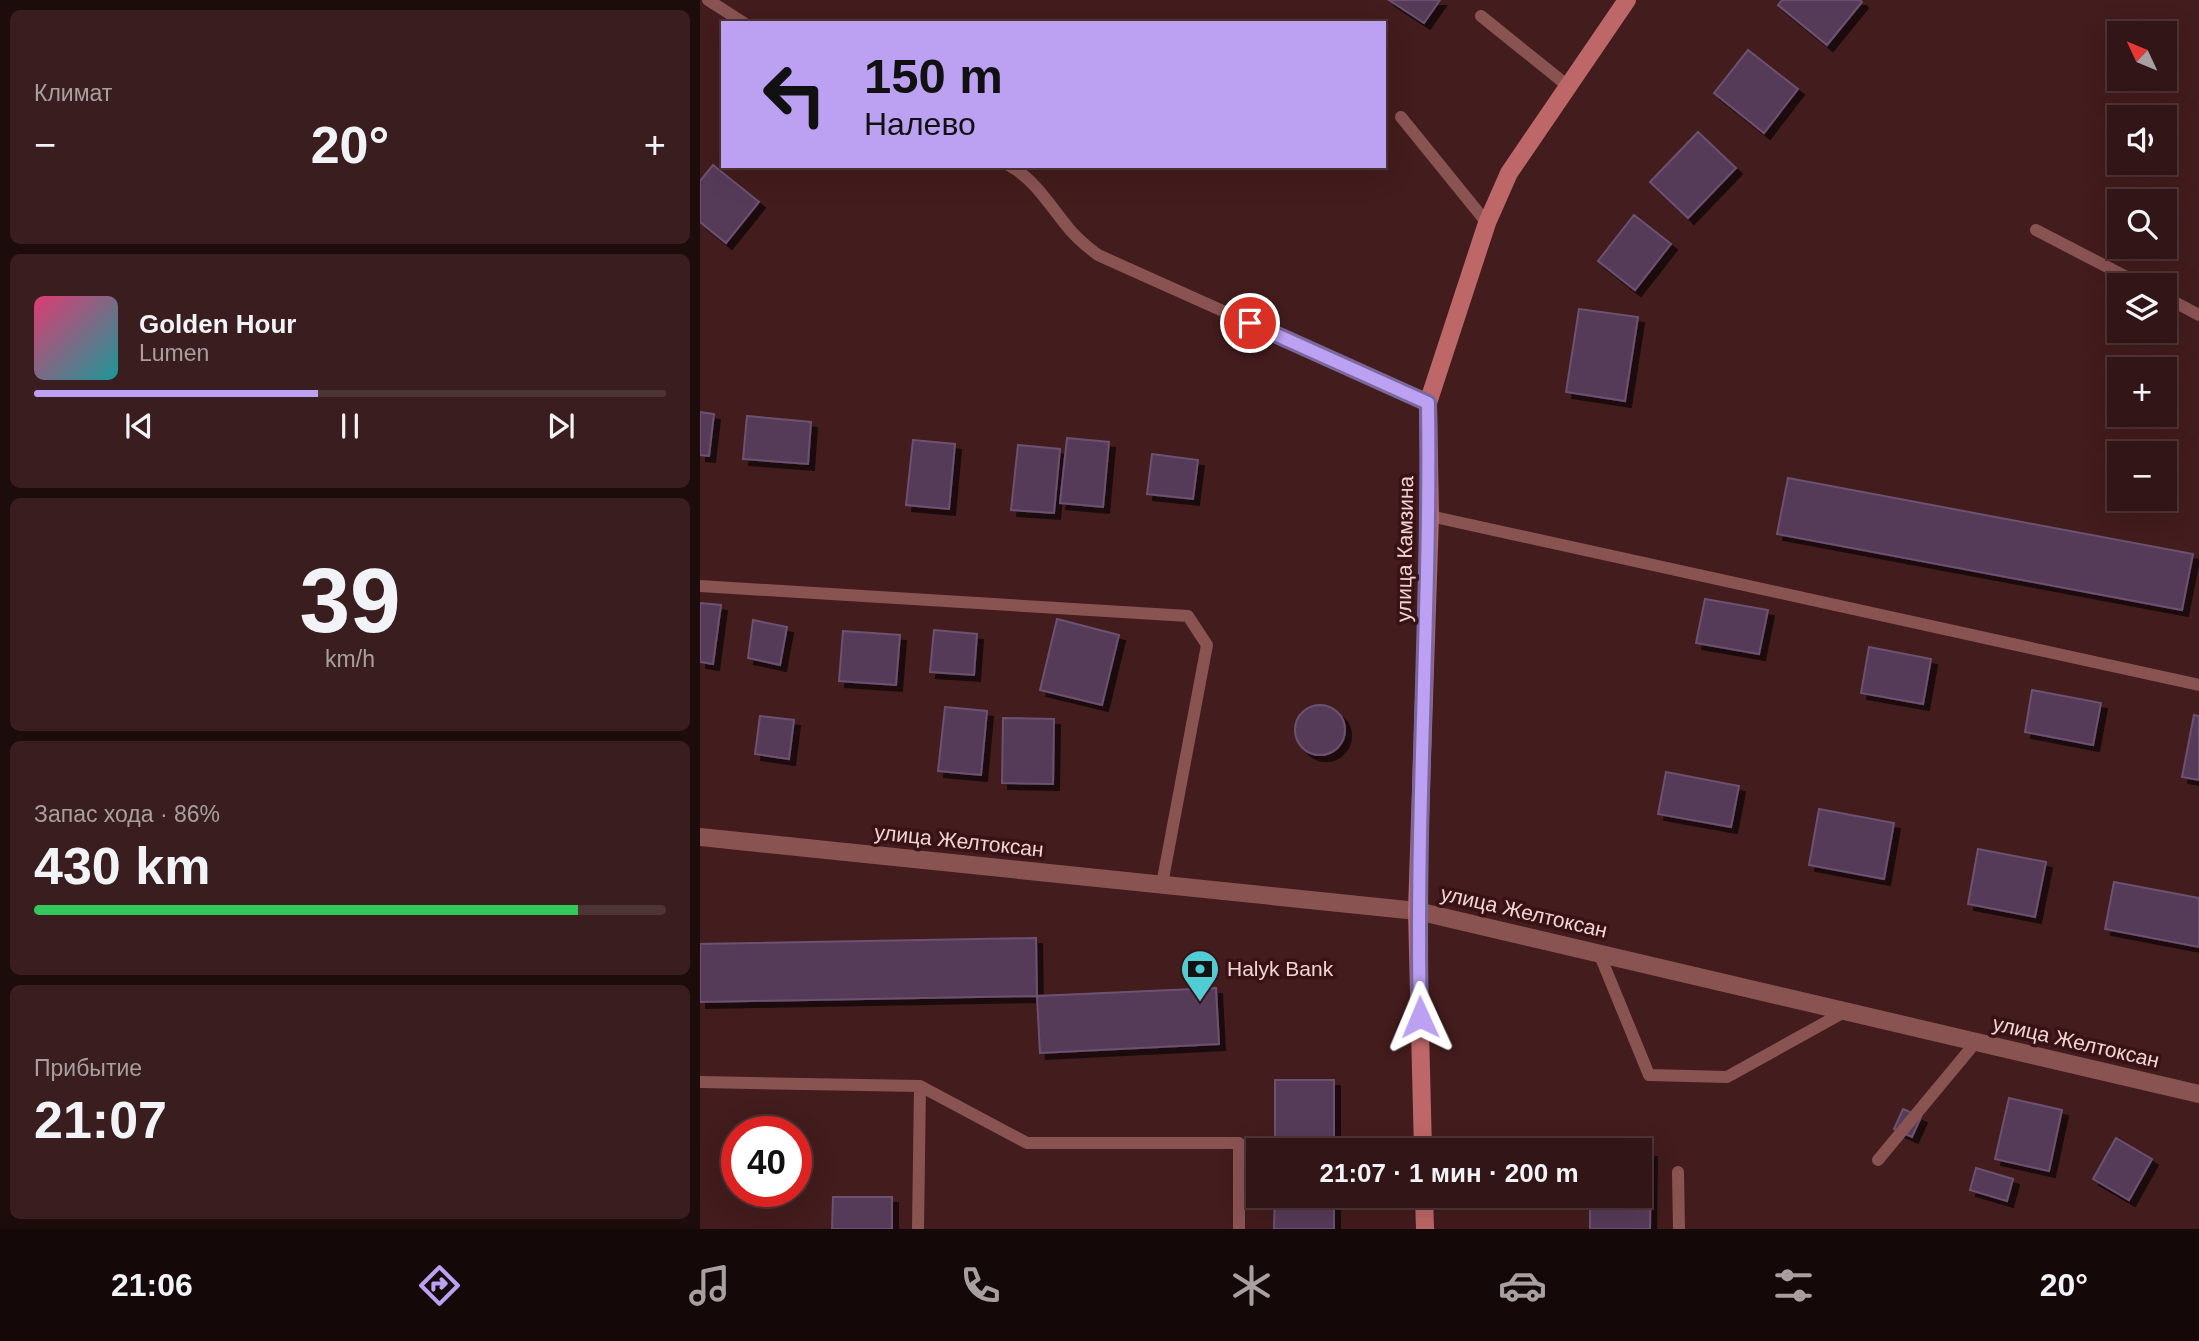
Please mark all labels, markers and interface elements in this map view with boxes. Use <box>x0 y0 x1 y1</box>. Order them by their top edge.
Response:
north arrow <box>2107 21 2177 91</box>
map controls <box>2107 21 2177 511</box>
icon: left <box>749 49 840 140</box>
text: 150 m <box>864 49 1003 103</box>
text: Климат <box>34 80 112 106</box>
button: sound <box>2107 105 2177 175</box>
text: Налево <box>864 106 976 142</box>
text: 20° <box>311 116 389 174</box>
text: − <box>34 124 56 166</box>
text: + <box>644 124 666 166</box>
button: search <box>2107 189 2177 259</box>
button: layers <box>2107 273 2177 343</box>
pin <box>1220 293 1280 353</box>
icon: arrive <box>1231 304 1269 342</box>
text: Golden Hour <box>139 309 296 339</box>
text: Lumen <box>139 340 209 366</box>
button: + <box>2107 357 2177 427</box>
icon: previous <box>120 407 158 445</box>
icon: pause <box>331 407 369 445</box>
icon: next <box>542 407 580 445</box>
button: − <box>2107 441 2177 511</box>
street label: улица Камзина <box>1392 475 1417 622</box>
text: 39 <box>299 550 401 651</box>
text: km/h <box>325 646 375 672</box>
text: Запас хода · 86% <box>34 801 220 827</box>
street label: улица Желтоксан <box>873 820 1045 861</box>
text: 430 km <box>34 837 210 895</box>
street label: улица Желтоксан <box>1439 881 1610 942</box>
bank icon: Halyk Bank <box>1179 948 1221 1003</box>
place label: Halyk Bank <box>1227 957 1334 980</box>
position arrow <box>1383 980 1457 1054</box>
street label: улица Желтоксан <box>1991 1011 2162 1072</box>
text: Прибытие <box>34 1055 142 1081</box>
text: 21:07 <box>34 1091 167 1149</box>
speed limit sign: 40 <box>721 1116 812 1207</box>
text: 21:07 · 1 мин · 200 m <box>1319 1158 1579 1188</box>
icon: directions <box>415 1261 464 1310</box>
icon: music <box>685 1261 734 1310</box>
icon: phone <box>956 1261 1005 1310</box>
icon: climate <box>1227 1261 1276 1310</box>
icon: car <box>1498 1261 1547 1310</box>
icon: filters <box>1769 1261 1818 1310</box>
text: 21:06 <box>111 1267 193 1303</box>
text: 20° <box>2040 1267 2088 1303</box>

